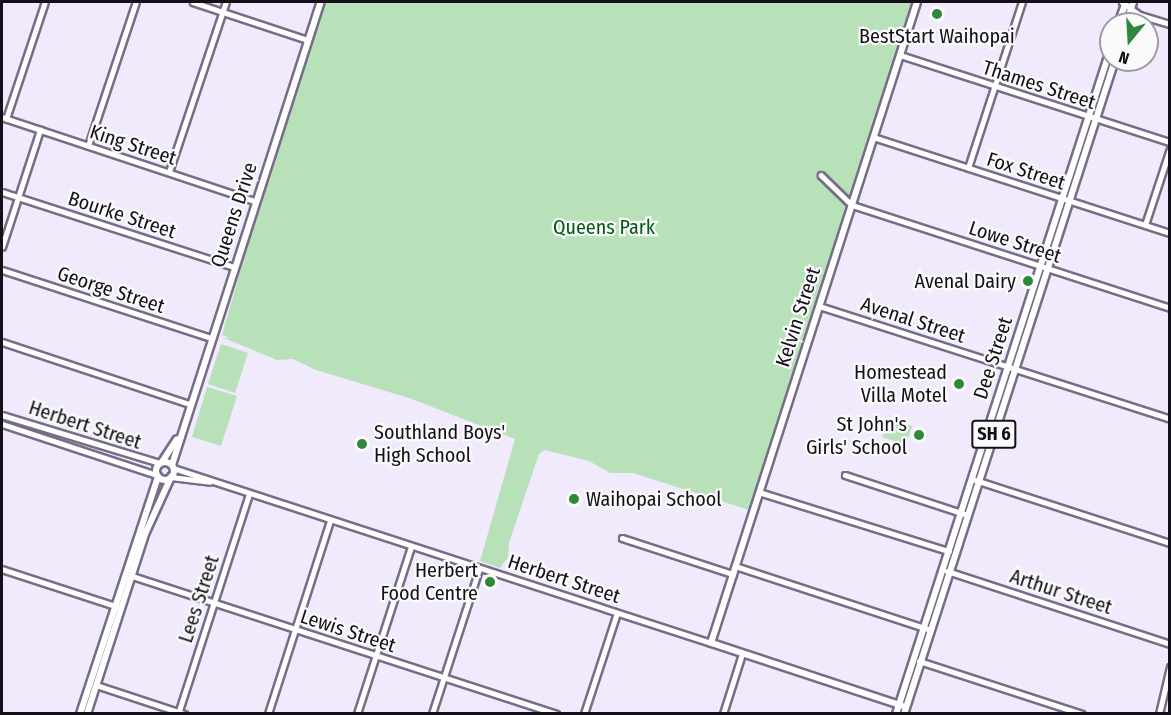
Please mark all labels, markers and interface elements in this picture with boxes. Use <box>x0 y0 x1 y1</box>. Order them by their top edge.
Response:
marker: BestStart Waihopai <box>930 7 944 21</box>
north arrow <box>1099 12 1159 72</box>
place label: BestStart Waihopai <box>859 24 1015 48</box>
text: N <box>1116 47 1131 68</box>
street label: Thames Street <box>980 55 1098 115</box>
street label: King Street <box>87 120 179 170</box>
street label: Fox Street <box>984 147 1068 195</box>
street label: Queens Drive <box>206 160 262 270</box>
street label: Bourke Street <box>65 186 179 244</box>
park label: Queens Park <box>553 215 655 239</box>
street label: Lowe Street <box>966 216 1064 268</box>
street label: George Street <box>54 261 168 319</box>
street label: Kelvin Street <box>771 264 825 370</box>
place label: Avenal Dairy <box>915 269 1016 293</box>
marker: Avenal Dairy <box>1021 274 1035 288</box>
street label: Avenal Street <box>858 292 968 348</box>
street label: Dee Street <box>968 314 1018 402</box>
place label: Homestead Villa Motel <box>854 360 947 407</box>
marker: Homestead Villa Motel <box>952 377 966 391</box>
street label: Herbert Street <box>26 396 144 454</box>
place label: St John's Girls' School <box>806 412 907 459</box>
road number: SH 6 <box>970 419 1018 449</box>
place label: Southland Boys' High School <box>374 420 505 467</box>
marker: St John's Girls' School <box>912 428 926 442</box>
marker: Southland Boys' High School <box>355 437 369 451</box>
place label: Waihopai School <box>586 487 722 511</box>
marker: Waihopai School <box>567 492 581 506</box>
street label: Herbert Street <box>505 550 623 608</box>
street label: Lees Street <box>174 552 224 646</box>
place label: Herbert Food Centre <box>380 558 478 605</box>
street label: Arthur Street <box>1007 564 1115 620</box>
marker: Herbert Food Centre <box>483 575 497 589</box>
street label: Lewis Street <box>297 604 399 658</box>

